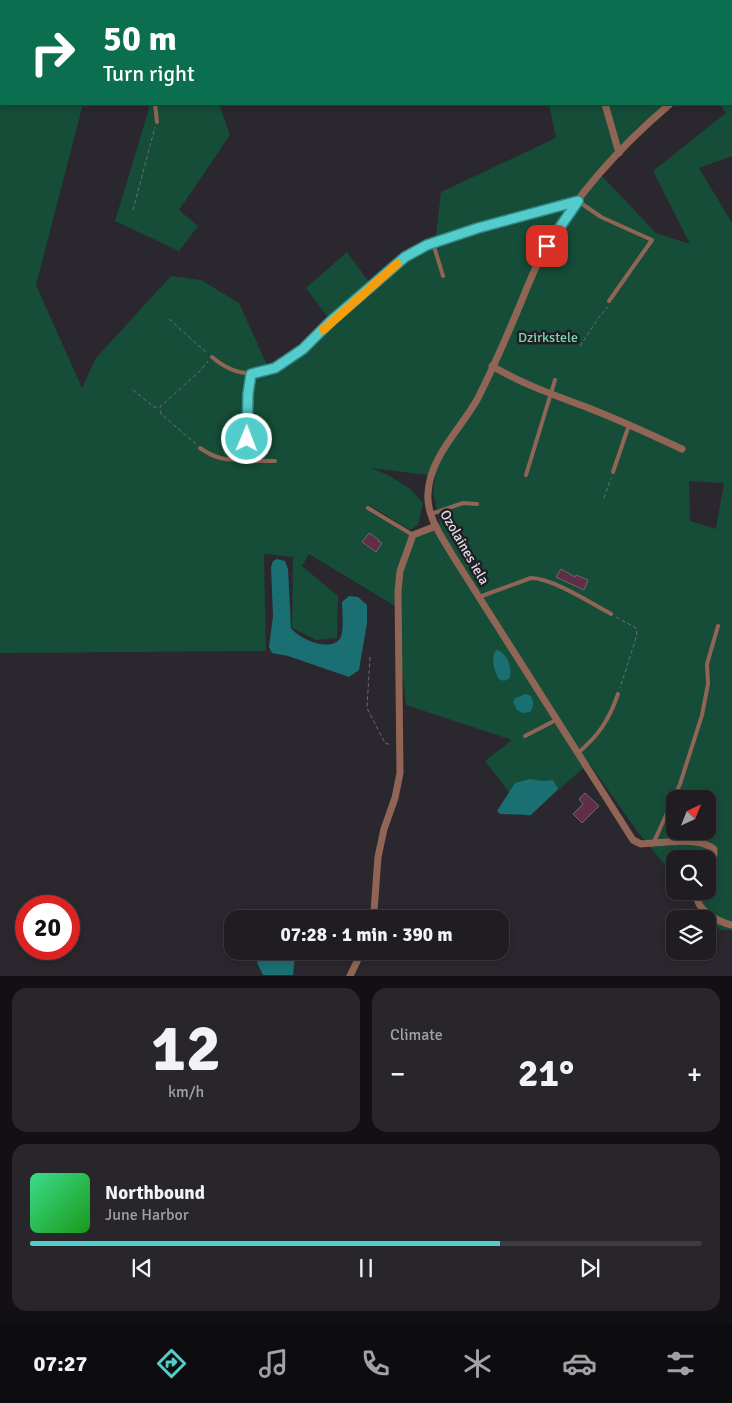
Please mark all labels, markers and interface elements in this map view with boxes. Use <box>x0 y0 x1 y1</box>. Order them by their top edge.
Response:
text: 50 m <box>103 17 177 60</box>
icon: right <box>20 20 85 85</box>
text: Turn right <box>103 60 195 87</box>
pin <box>526 225 568 267</box>
icon: arrive <box>533 232 561 260</box>
park label: Dzirkstele <box>518 329 578 346</box>
position arrow <box>220 412 272 464</box>
street label: Ozolaines iela <box>436 507 493 588</box>
north arrow <box>666 790 716 840</box>
map controls <box>666 790 716 960</box>
button: search <box>666 850 716 900</box>
speed limit sign: 20 <box>15 895 80 960</box>
button: layers <box>666 910 716 960</box>
text: 07:28 · 1 min · 390 m <box>280 923 453 947</box>
text: 12 <box>151 1009 221 1089</box>
text: Climate <box>390 1025 443 1045</box>
text: 21° <box>518 1050 574 1097</box>
text: − <box>390 1057 405 1091</box>
text: + <box>687 1057 702 1091</box>
text: km/h <box>168 1082 204 1102</box>
text: Northbound <box>105 1181 205 1205</box>
text: June Harbor <box>105 1205 189 1225</box>
icon: previous <box>128 1254 156 1282</box>
icon: pause <box>352 1254 380 1282</box>
icon: next <box>576 1254 604 1282</box>
icon: directions <box>154 1346 189 1381</box>
icon: music <box>256 1346 291 1381</box>
icon: phone <box>358 1346 393 1381</box>
icon: climate <box>460 1346 495 1381</box>
icon: car <box>562 1346 597 1381</box>
icon: filters <box>663 1346 698 1381</box>
text: 07:27 <box>33 1350 87 1377</box>

